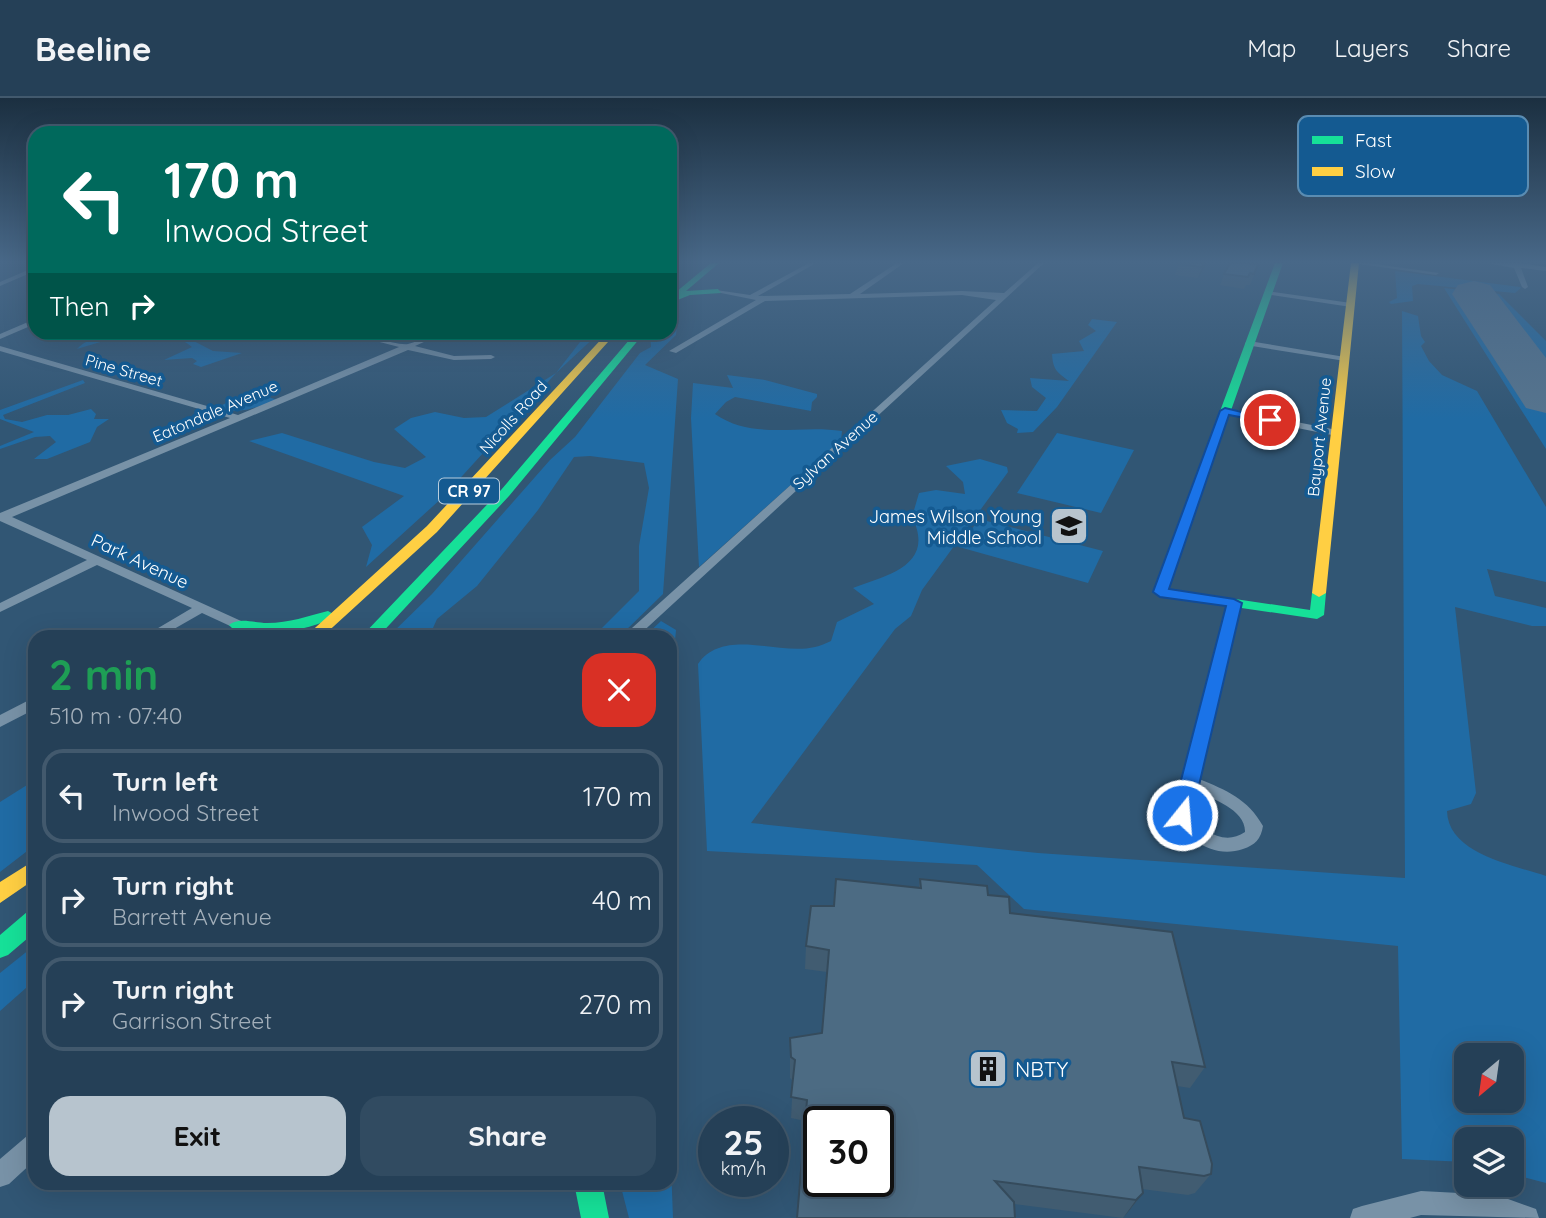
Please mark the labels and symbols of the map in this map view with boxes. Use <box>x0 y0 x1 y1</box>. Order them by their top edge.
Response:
legend <box>1298 116 1528 196</box>
text: Fast <box>1355 128 1392 152</box>
text: Slow <box>1355 159 1396 183</box>
street label: Pine Street <box>83 349 165 391</box>
street label: Eatondale Avenue <box>149 376 281 446</box>
street label: Nicolls Road <box>475 376 551 458</box>
street label: Bayport Avenue <box>1303 377 1335 497</box>
pin <box>1240 390 1300 450</box>
street label: Sylvan Avenue <box>788 406 882 494</box>
road number: CR 97 <box>439 478 499 504</box>
place label: James Wilson Young Middle School <box>869 505 1042 549</box>
school or university icon: James Wilson Young Middle School <box>1048 505 1090 547</box>
street label: Park Avenue <box>88 528 192 594</box>
position arrow <box>1145 778 1219 852</box>
north arrow <box>1454 1043 1524 1113</box>
building icon: NBTY <box>967 1048 1009 1090</box>
place label: NBTY <box>1015 1056 1069 1082</box>
speed limit sign: 30 <box>803 1106 894 1197</box>

